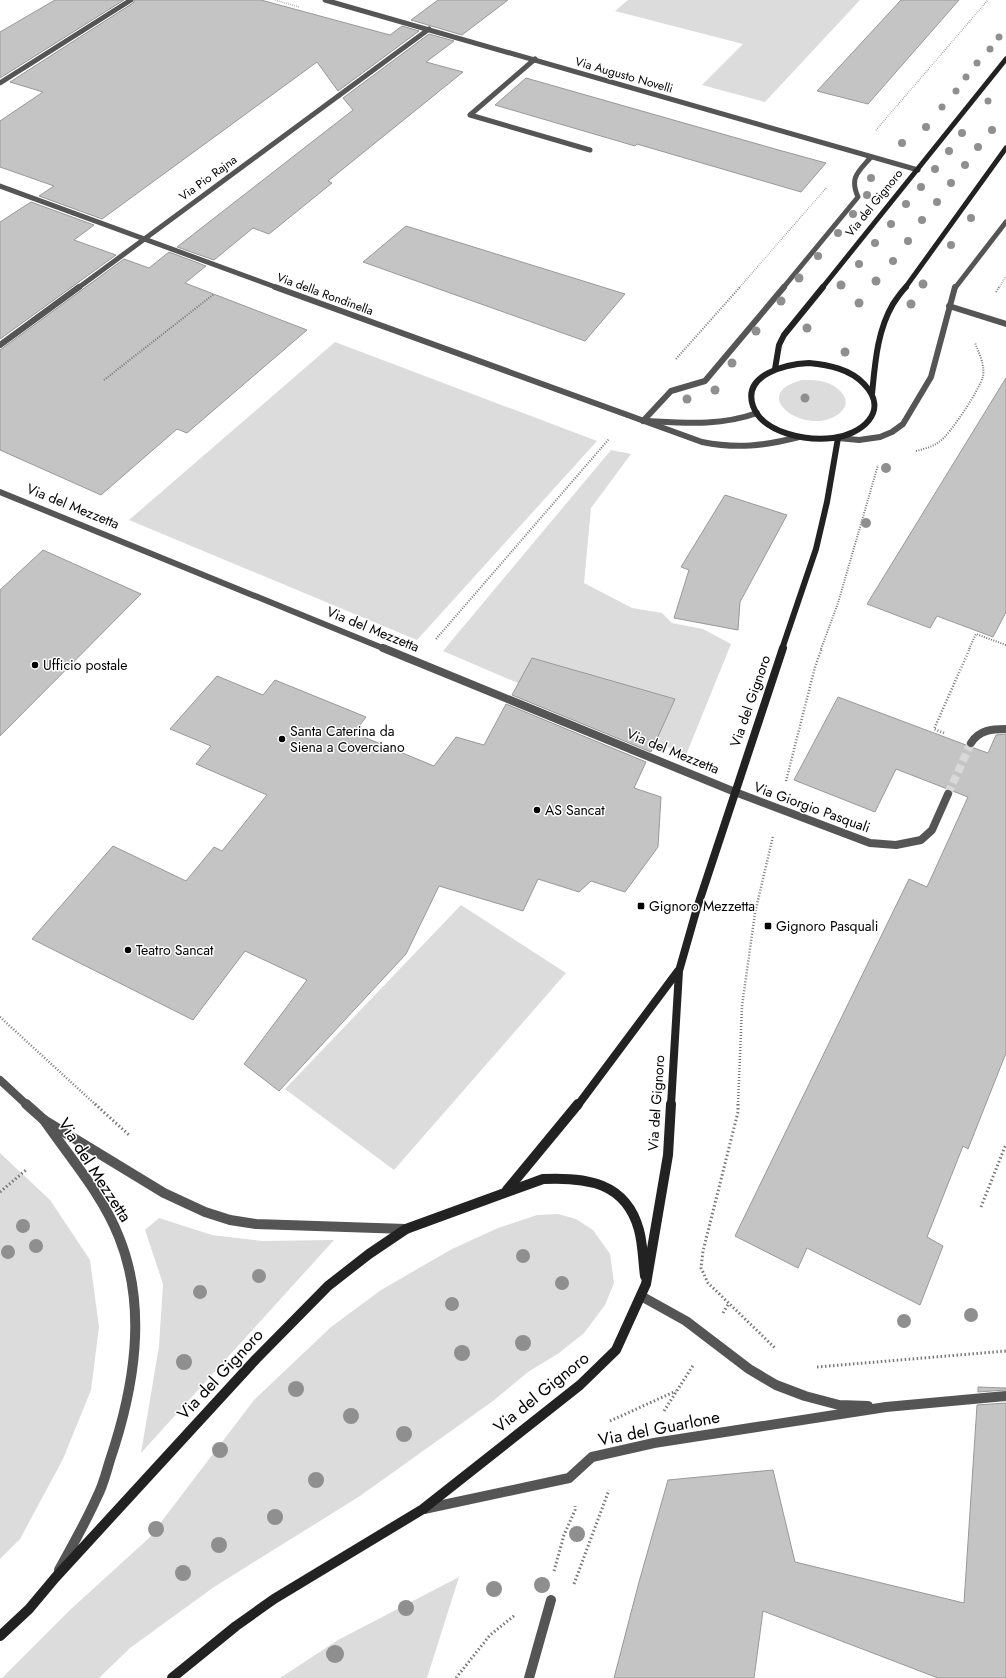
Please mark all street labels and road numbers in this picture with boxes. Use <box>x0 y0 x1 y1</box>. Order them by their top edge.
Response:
street label: Via Augusto Novelli <box>573 52 675 98</box>
street label: Via Pio Rajna <box>175 151 241 205</box>
street label: Via del Gignoro <box>841 165 907 241</box>
street label: Via della Rondinella <box>274 268 376 320</box>
street label: Via del Mezzetta <box>24 478 122 534</box>
street label: Via del Mezzetta <box>324 601 422 657</box>
street label: Via del Gignoro <box>725 652 775 750</box>
street label: Via del Mezzetta <box>624 723 722 779</box>
street label: Via Giorgio Pasquali <box>751 777 873 837</box>
street label: Via del Gignoro <box>643 1054 669 1152</box>
street label: Via del Mezzetta <box>52 1113 138 1227</box>
street label: Via del Gignoro <box>171 1323 269 1425</box>
street label: Via del Gignoro <box>488 1346 594 1438</box>
street label: Via del Guarlone <box>596 1404 722 1452</box>

